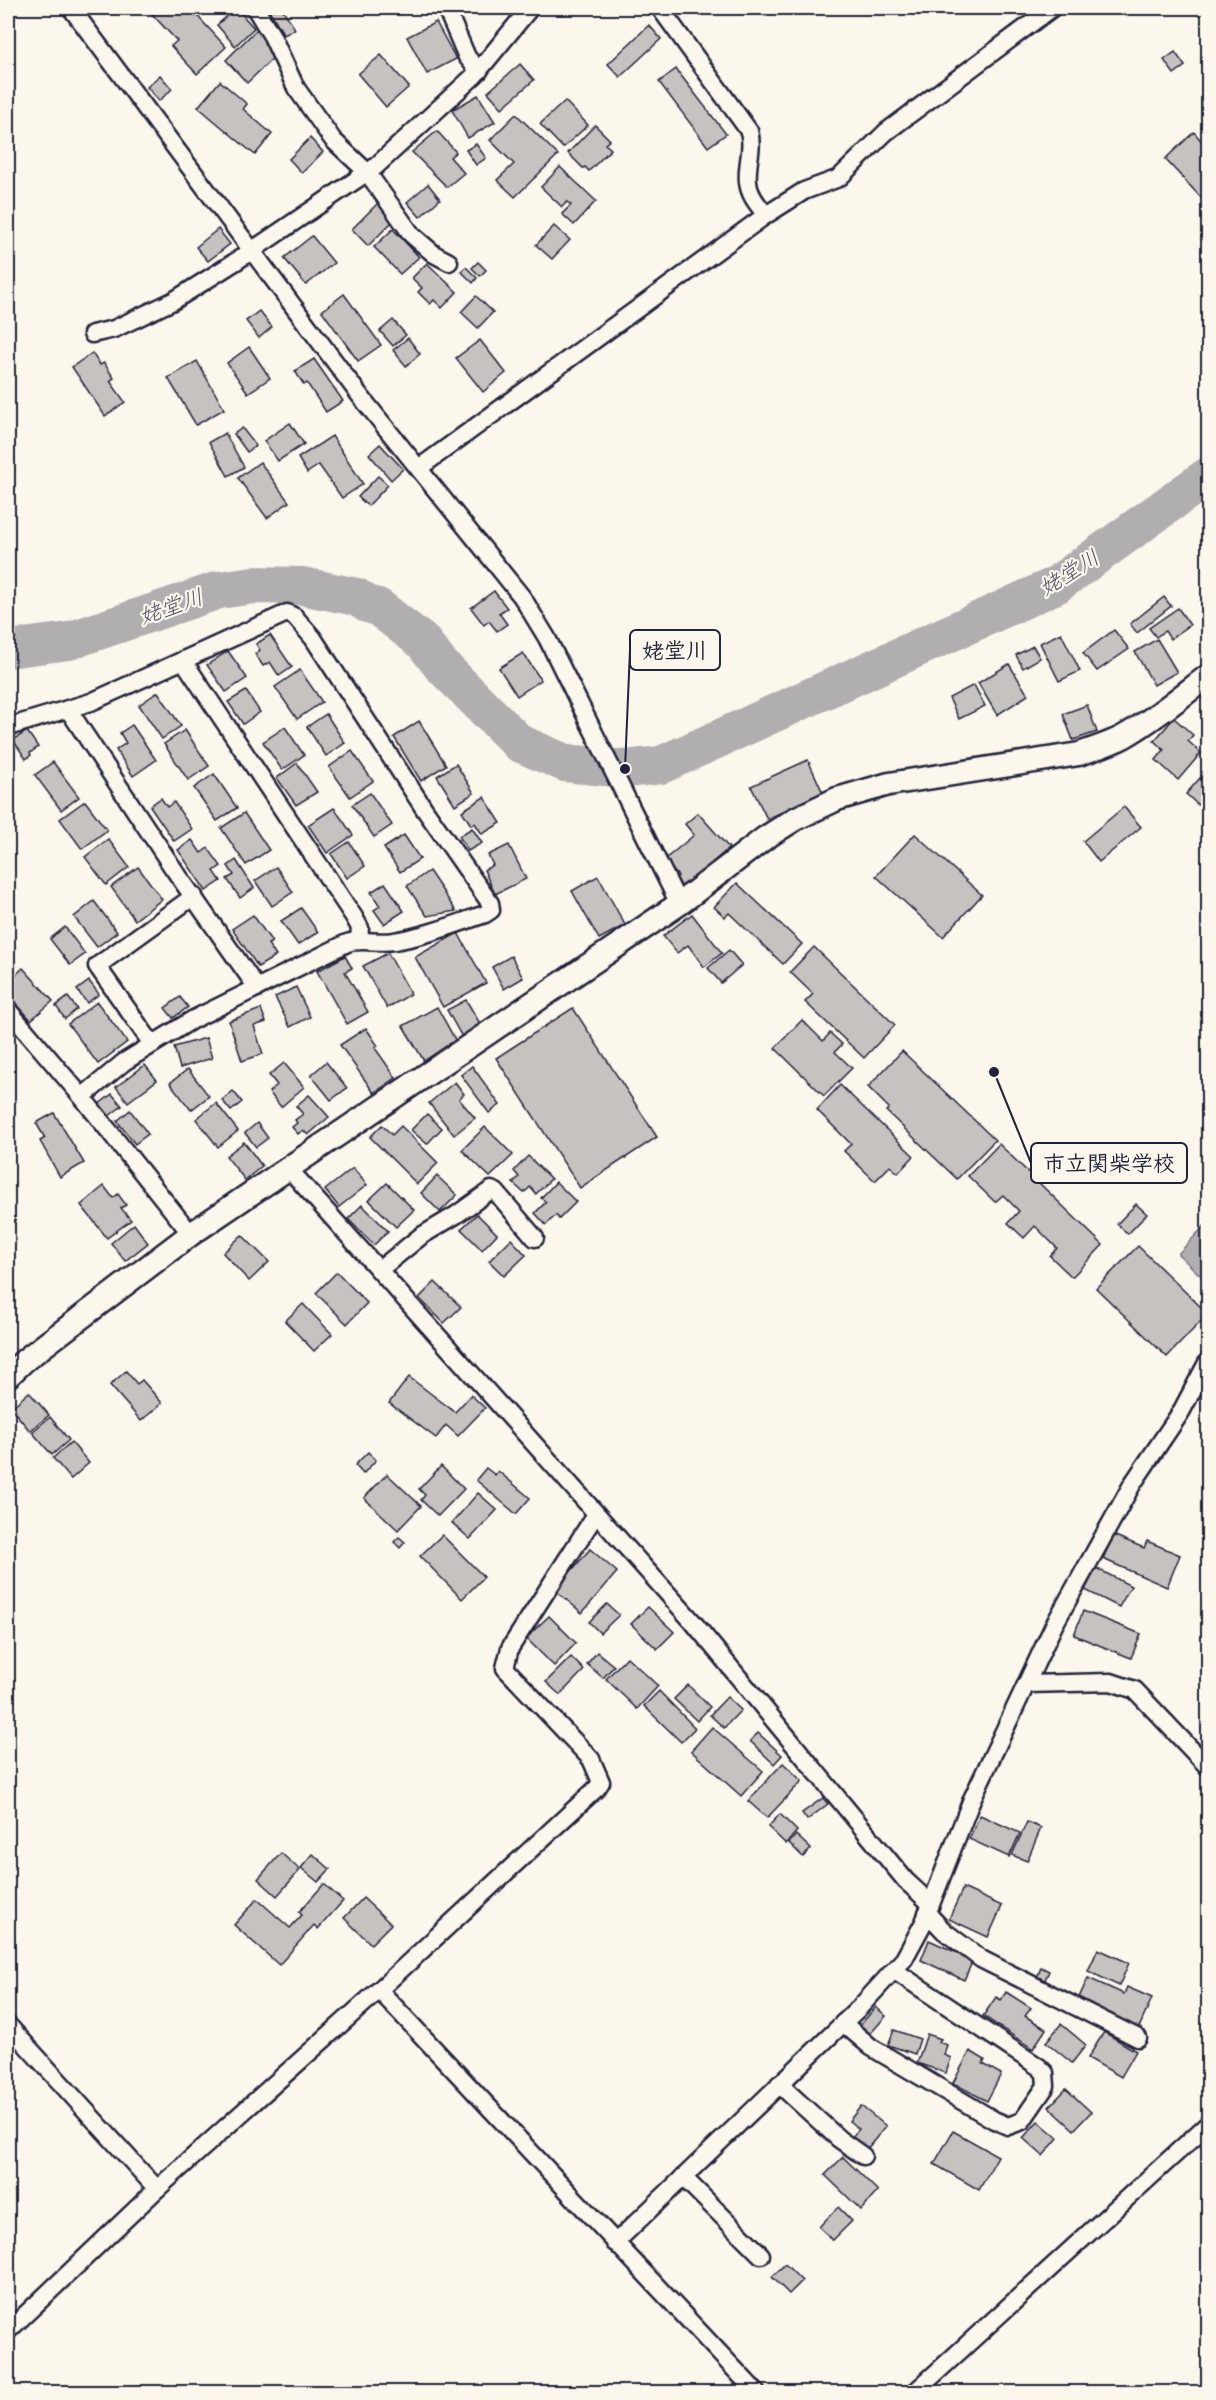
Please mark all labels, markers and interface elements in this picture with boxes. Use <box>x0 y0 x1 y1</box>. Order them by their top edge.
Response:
water label: 姥堂川 <box>1035 544 1107 606</box>
water label: 姥堂川 <box>136 584 208 635</box>
callout: 姥堂川 <box>630 630 720 670</box>
text: 姥堂川 <box>642 638 708 669</box>
callout: 市立関柴学校 <box>1031 1143 1187 1183</box>
text: 市立関柴学校 <box>1043 1151 1175 1182</box>

